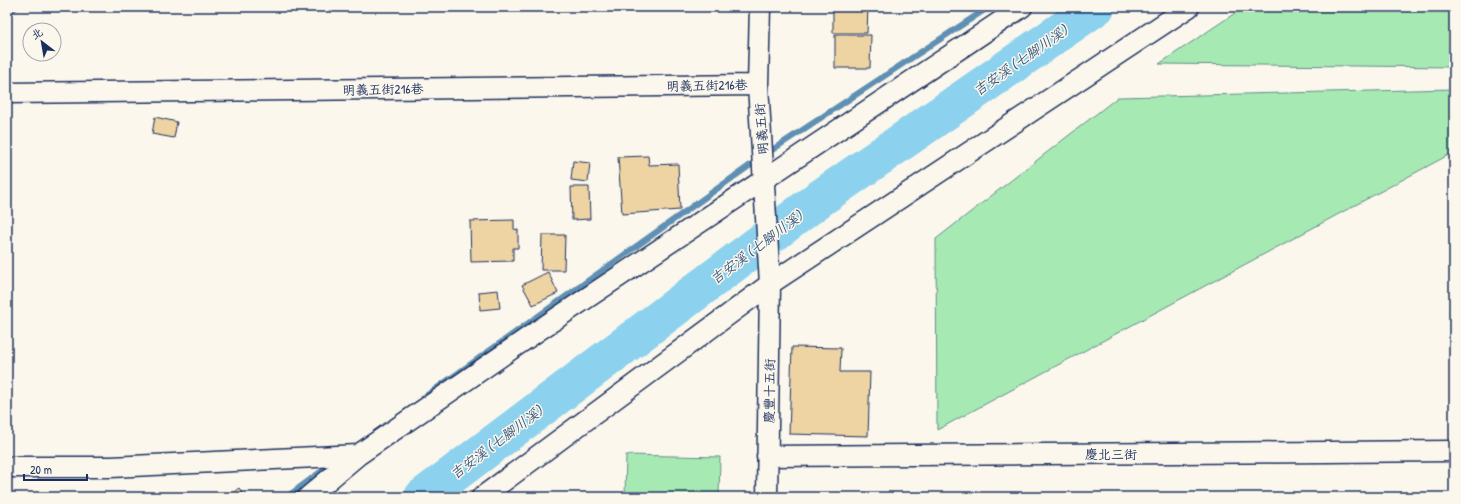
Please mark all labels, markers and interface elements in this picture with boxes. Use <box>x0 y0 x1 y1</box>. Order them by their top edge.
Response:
water label: 吉安溪 (七腳川溪) <box>969 20 1072 100</box>
north arrow <box>22 22 62 62</box>
text: 北 <box>29 25 45 42</box>
street label: 明義五街216巷 <box>666 75 748 95</box>
street label: 明義五街216巷 <box>342 79 424 99</box>
street label: 明義五街 <box>750 102 772 156</box>
water label: 吉安溪 (七腳川溪) <box>706 205 807 288</box>
street label: 慶豐十五街 <box>759 358 779 424</box>
water label: 吉安溪 (七腳川溪) <box>446 400 547 483</box>
street label: 慶北三街 <box>1085 445 1137 463</box>
scale bar <box>24 456 87 482</box>
text: 20 m <box>30 461 52 478</box>

